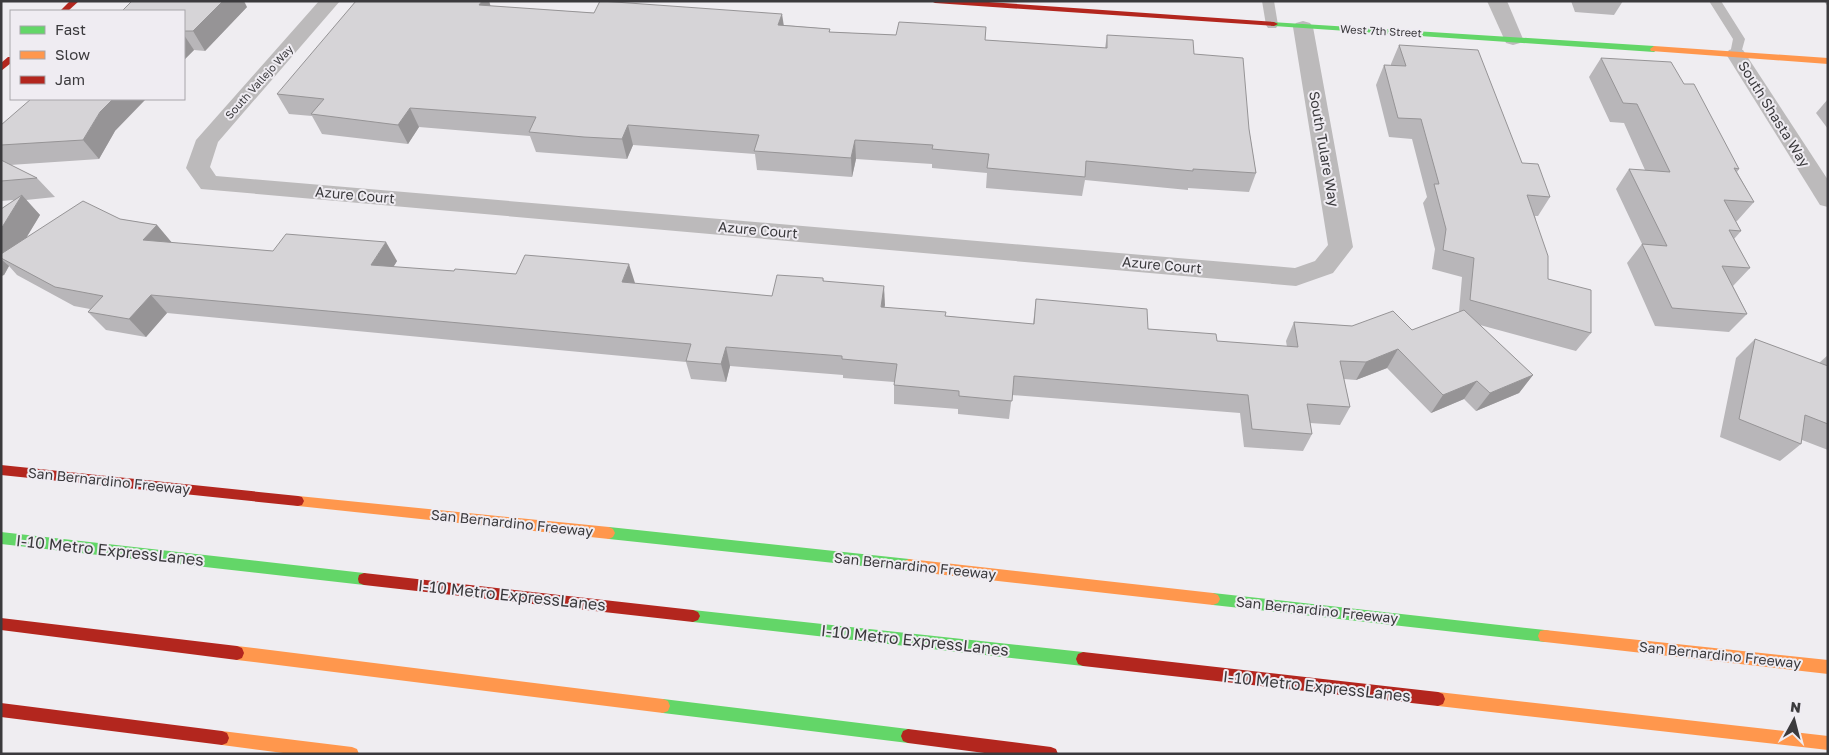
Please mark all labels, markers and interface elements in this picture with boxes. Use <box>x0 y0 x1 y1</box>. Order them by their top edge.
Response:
legend <box>10 10 185 100</box>
text: Fast <box>55 20 86 38</box>
street label: West 7th Street <box>1340 22 1422 39</box>
street label: South Vallejo Way <box>222 42 295 121</box>
text: Slow <box>55 45 90 63</box>
street label: South Shasta Way <box>1735 58 1814 170</box>
text: Jam <box>55 70 85 88</box>
street label: South Tulare Way <box>1306 90 1343 208</box>
street label: Azure Court <box>315 183 396 206</box>
street label: Azure Court <box>718 218 799 241</box>
street label: Azure Court <box>1122 253 1203 276</box>
street label: San Bernardino Freeway <box>27 464 191 497</box>
street label: San Bernardino Freeway <box>430 506 594 539</box>
street label: I-10 Metro ExpressLanes <box>15 530 205 570</box>
street label: San Bernardino Freeway <box>833 549 997 582</box>
street label: I-10 Metro ExpressLanes <box>417 575 607 615</box>
street label: San Bernardino Freeway <box>1235 593 1399 626</box>
street label: I-10 Metro ExpressLanes <box>820 620 1010 660</box>
street label: San Bernardino Freeway <box>1638 638 1802 671</box>
street label: I-10 Metro ExpressLanes <box>1222 666 1412 706</box>
north arrow <box>1769 695 1819 745</box>
text: N <box>1789 698 1802 716</box>

